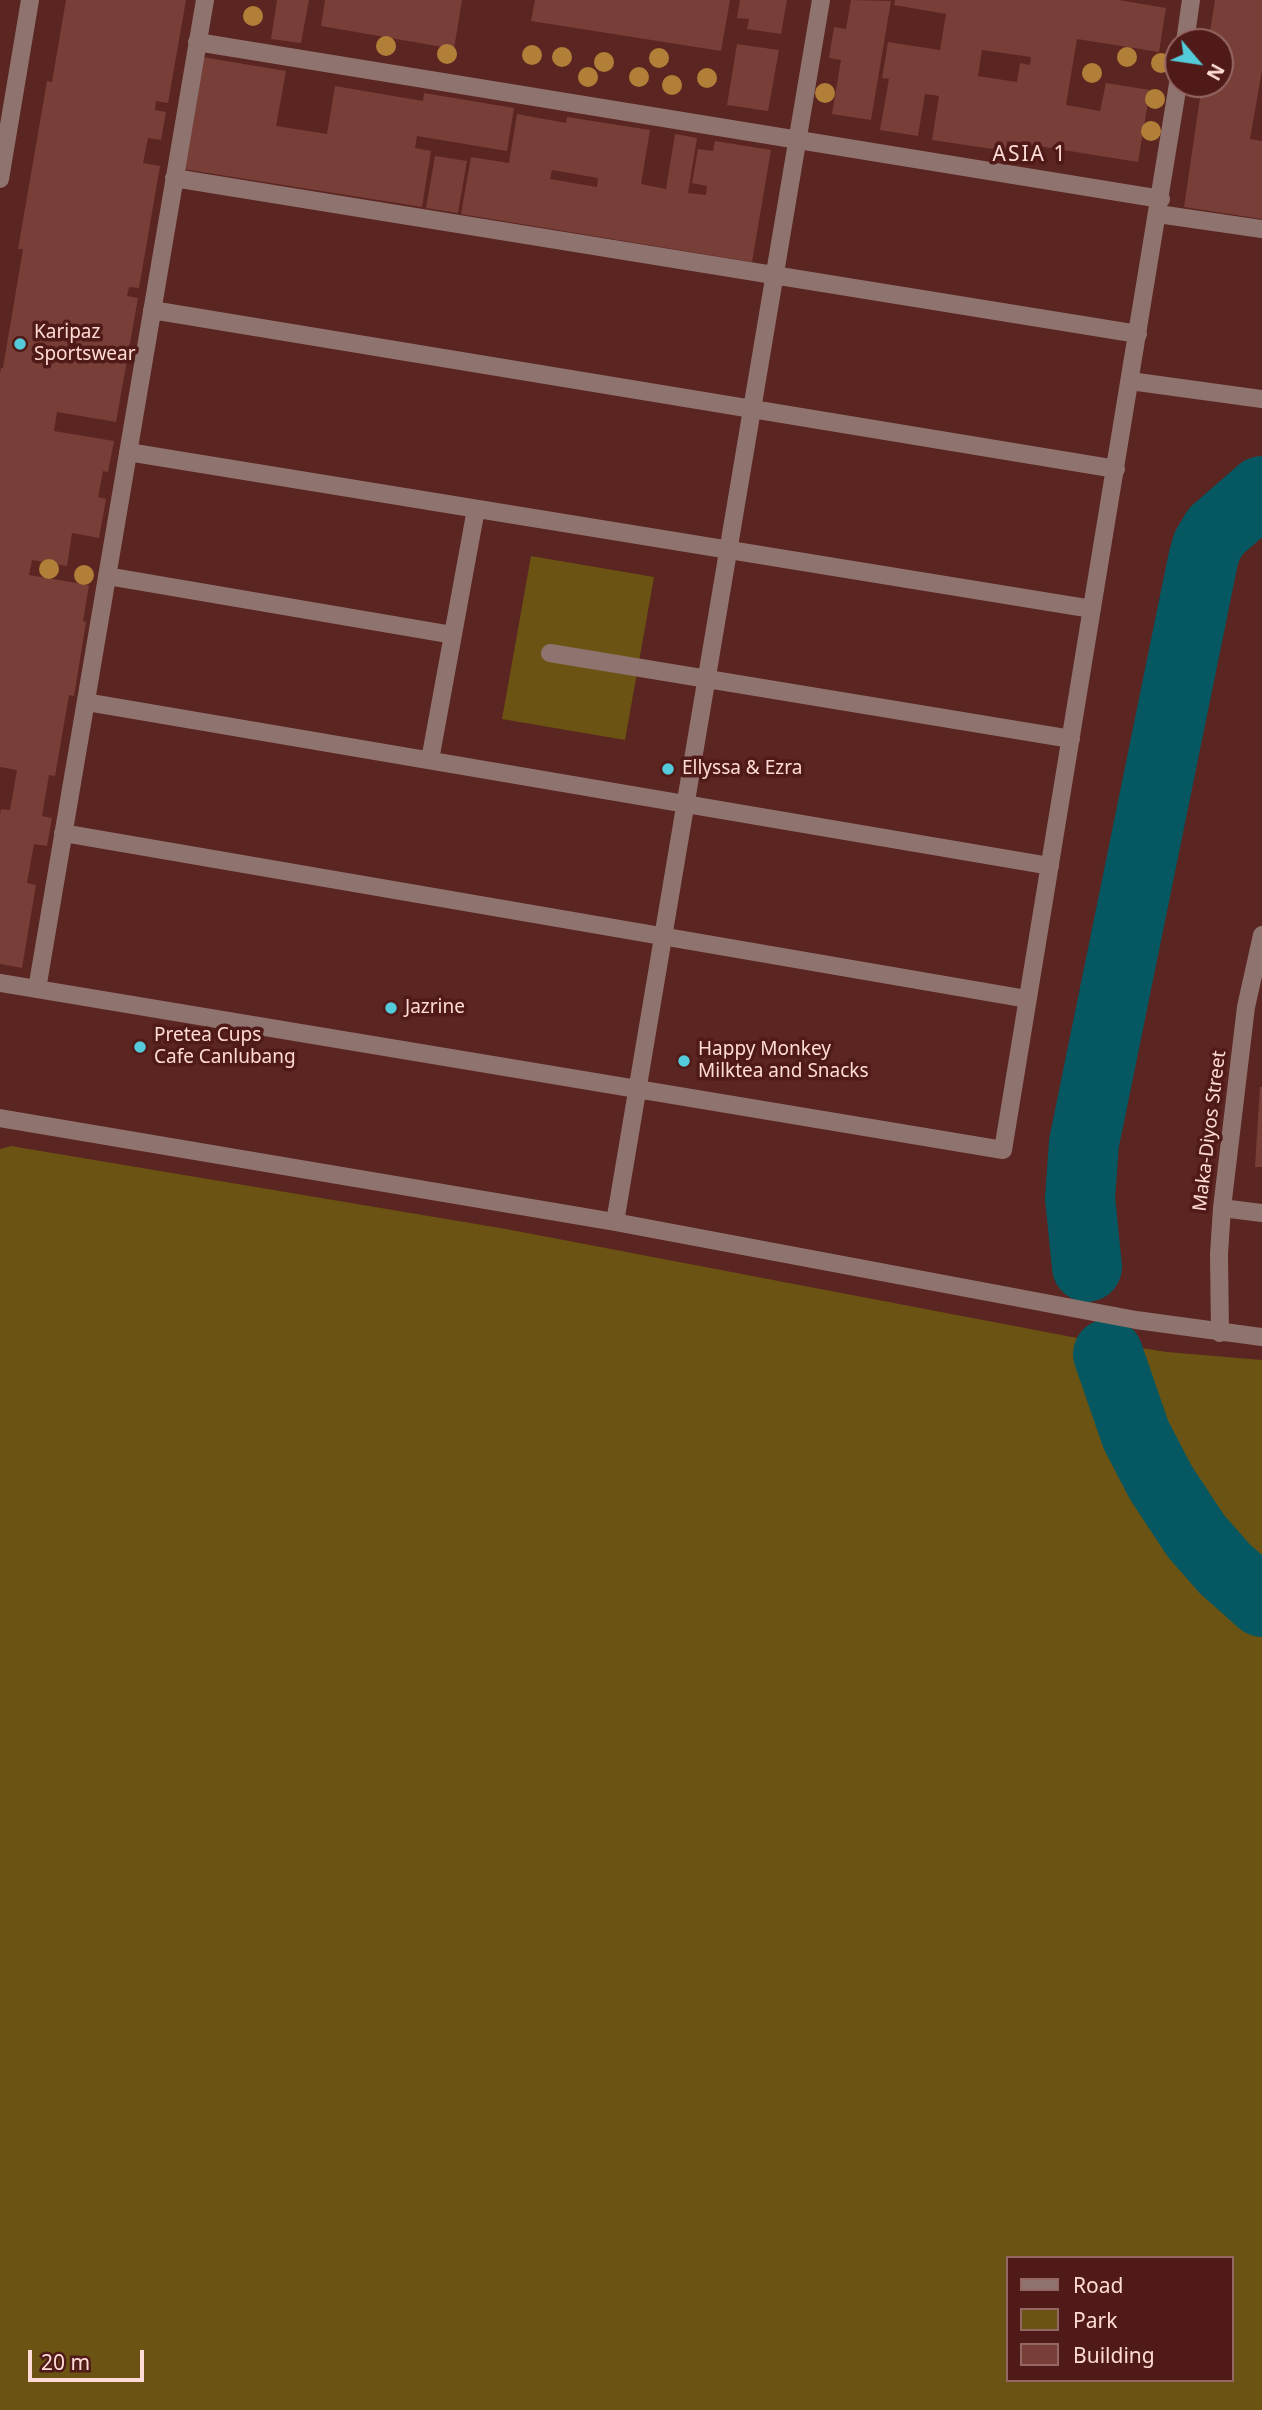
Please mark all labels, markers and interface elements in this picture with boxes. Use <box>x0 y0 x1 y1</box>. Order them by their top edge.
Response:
north arrow <box>1164 28 1234 98</box>
text: N <box>1201 59 1231 85</box>
district label: ASIA 1 <box>993 142 1067 168</box>
place label: Karipaz Sportswear <box>34 322 136 366</box>
marker: Karipaz Sportswear <box>12 336 28 352</box>
place label: Ellyssa & Ezra <box>682 758 802 780</box>
marker: Ellyssa & Ezra <box>660 761 676 777</box>
place label: Jazrine <box>405 997 465 1019</box>
marker: Jazrine <box>383 1000 399 1016</box>
place label: Pretea Cups Cafe Canlubang <box>154 1025 296 1069</box>
marker: Pretea Cups Cafe Canlubang <box>132 1039 148 1055</box>
place label: Happy Monkey Milktea and Snacks <box>698 1039 869 1083</box>
street label: Maka-Diyos Street <box>1189 1049 1231 1213</box>
marker: Happy Monkey Milktea and Snacks <box>676 1053 692 1069</box>
legend <box>1006 2256 1234 2382</box>
text: Road <box>1073 2271 1123 2299</box>
text: Park <box>1073 2306 1117 2334</box>
scale bar <box>32 2336 147 2380</box>
text: Building <box>1073 2341 1155 2369</box>
text: 20 m <box>41 2348 90 2376</box>

